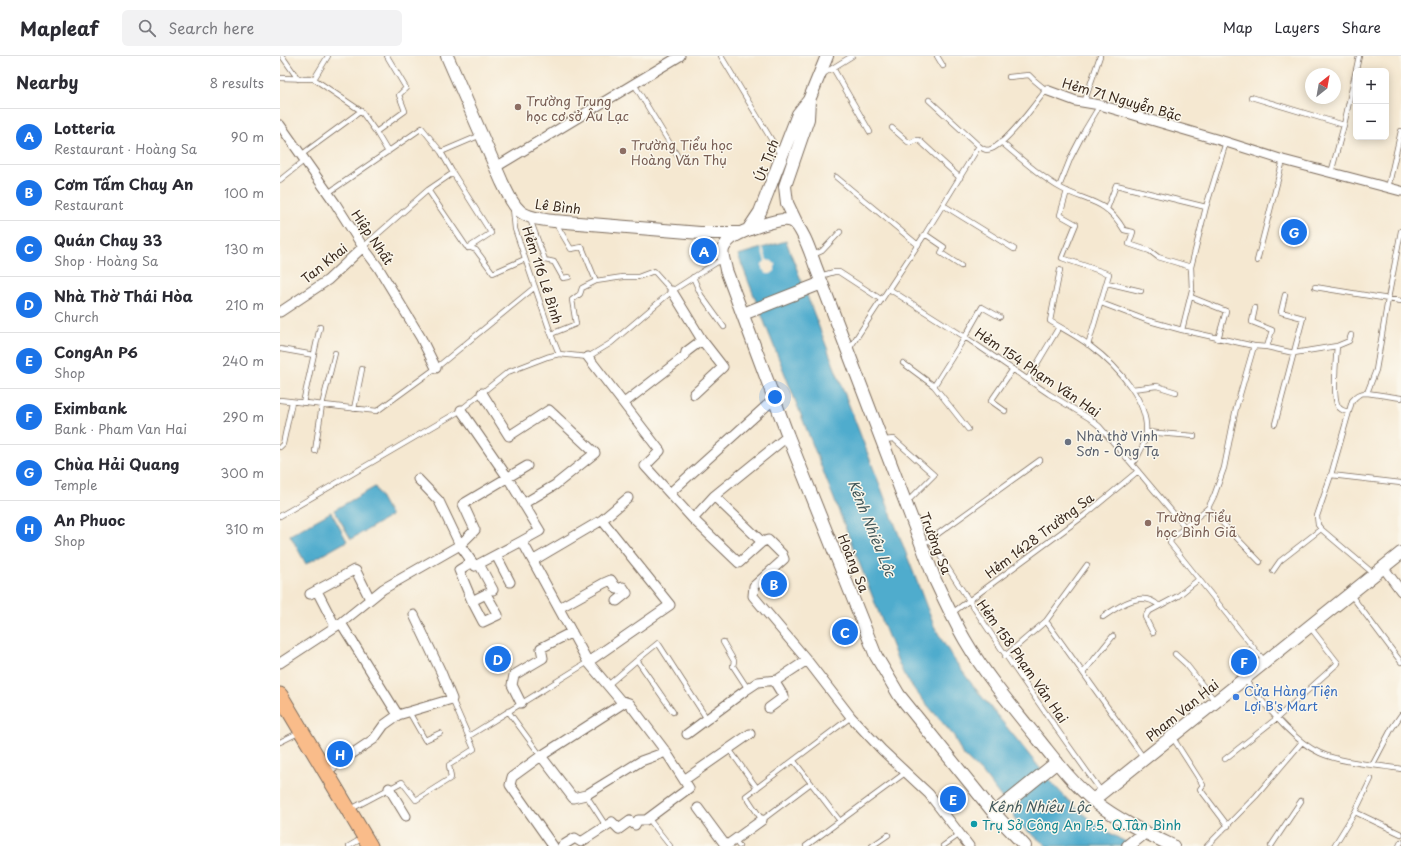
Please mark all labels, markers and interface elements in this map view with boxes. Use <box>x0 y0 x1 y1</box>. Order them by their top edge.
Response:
search box <box>122 10 402 46</box>
text: Mapleaf <box>20 14 98 42</box>
text: Search here <box>168 16 254 39</box>
icon: search <box>136 17 158 39</box>
text: Map <box>1223 17 1253 38</box>
text: Layers <box>1275 17 1320 38</box>
text: Share <box>1342 17 1381 38</box>
north arrow <box>1305 68 1341 104</box>
map controls <box>1353 68 1389 140</box>
button: + <box>1353 68 1389 104</box>
text: Nearby <box>16 69 78 95</box>
text: 8 results <box>210 73 264 92</box>
street label: Hẻm 71 Nguyễn Bặc <box>1060 73 1184 125</box>
place label: Trường Trung học cơ sở Âu Lạc <box>526 91 629 125</box>
marker: Trường Trung học cơ sở Âu Lạc <box>513 102 523 112</box>
button: − <box>1353 104 1389 140</box>
text: Lotteria <box>54 116 116 139</box>
text: A <box>24 127 34 146</box>
text: 90 m <box>231 127 264 146</box>
place label: Trường Tiểu học Hoàng Văn Thụ <box>631 135 733 169</box>
street label: Út Tịch <box>749 136 783 184</box>
text: Restaurant · Hoàng Sa <box>54 139 197 158</box>
marker: Trường Tiểu học Hoàng Văn Thụ <box>618 146 628 156</box>
text: Cơm Tấm Chay An <box>54 172 193 195</box>
text: B <box>25 183 33 202</box>
text: 100 m <box>224 183 264 202</box>
street label: Lê Bình <box>534 194 582 218</box>
text: Restaurant <box>54 195 124 214</box>
street label: Hiệp Nhất <box>347 206 399 268</box>
pin: G <box>1281 217 1307 247</box>
street label: Hẻm 116 Lê Bình <box>518 224 568 326</box>
text: Quán Chay 33 <box>54 228 162 251</box>
pin: A <box>691 236 717 266</box>
text: C <box>24 239 34 258</box>
text: 130 m <box>225 239 264 258</box>
street label: Tan Khai <box>297 239 351 287</box>
text: Shop · Hoàng Sa <box>54 251 158 270</box>
text: Nhà Thờ Thái Hòa <box>54 284 193 307</box>
text: D <box>24 295 34 314</box>
text: 210 m <box>225 295 264 314</box>
text: Church <box>54 307 99 326</box>
street label: Hẻm 154 Phạm Văn Hai <box>971 323 1105 421</box>
text: CongAn P6 <box>54 340 138 363</box>
text: E <box>25 351 33 370</box>
text: 240 m <box>222 351 264 370</box>
text: Shop <box>54 363 85 382</box>
your location <box>765 387 785 407</box>
text: Eximbank <box>54 396 127 419</box>
text: F <box>25 407 33 426</box>
text: 290 m <box>223 407 264 426</box>
text: Bank · Pham Van Hai <box>54 419 187 438</box>
place label: Nhà thờ Vinh Sơn - Ông Tạ <box>1076 426 1160 460</box>
marker: Nhà thờ Vinh Sơn - Ông Tạ <box>1063 437 1073 447</box>
text: Chùa Hải Quang <box>54 452 179 475</box>
text: G <box>24 463 34 482</box>
text: 300 m <box>220 463 264 482</box>
text: Temple <box>54 475 97 494</box>
water label: Kênh Nhiêu Lộc <box>843 476 901 581</box>
street label: Hẻm 1428 Trường Sa <box>981 487 1098 582</box>
place label: Trường Tiểu học Bình Giã <box>1156 507 1237 541</box>
text: An Phuoc <box>54 508 125 531</box>
street label: Trường Sa <box>915 509 957 578</box>
marker: Trường Tiểu học Bình Giã <box>1143 518 1153 528</box>
text: H <box>24 519 34 538</box>
text: 310 m <box>225 519 264 538</box>
text: Shop <box>54 531 85 550</box>
street label: Hoàng Sa <box>834 531 875 596</box>
pin: B <box>761 569 787 599</box>
street label: Hẻm 158 Phạm Văn Hai <box>973 595 1073 727</box>
pin: C <box>832 617 858 647</box>
pin: D <box>485 644 511 674</box>
pin: F <box>1231 647 1257 677</box>
street label: Pham Van Hai <box>1141 675 1223 745</box>
place label: Cửa Hàng Tiện Lợi B's Mart <box>1244 681 1338 715</box>
marker: Cửa Hàng Tiện Lợi B's Mart <box>1231 692 1241 702</box>
pin: H <box>327 739 353 769</box>
pin: E <box>940 784 966 814</box>
water label: Kênh Nhiêu Lộc <box>988 796 1092 817</box>
place label: Trụ Sở Công An P.5, Q.Tân Bình <box>982 815 1181 834</box>
marker: Trụ Sở Công An P.5, Q.Tân Bình <box>969 819 979 829</box>

